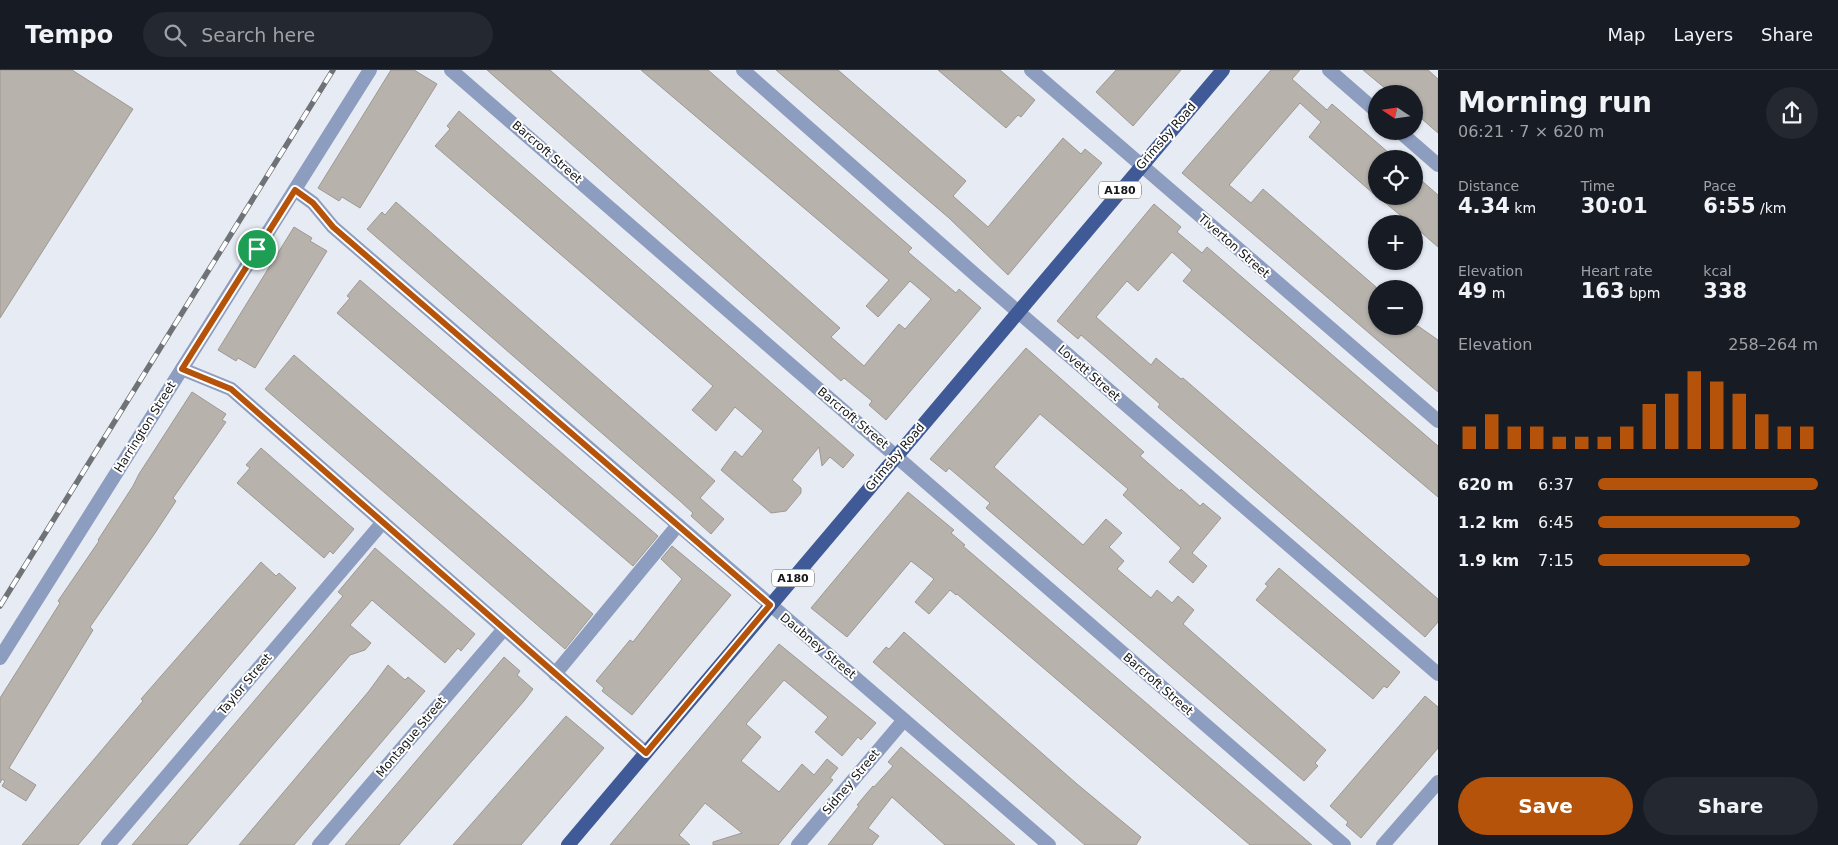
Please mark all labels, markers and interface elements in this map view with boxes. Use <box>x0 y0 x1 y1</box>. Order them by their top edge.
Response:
search box <box>143 12 493 57</box>
text: Tempo <box>25 21 113 49</box>
icon: search <box>161 21 189 49</box>
text: Search here <box>201 24 315 46</box>
text: Map <box>1607 24 1645 45</box>
text: Layers <box>1673 24 1733 45</box>
text: Share <box>1761 24 1813 45</box>
north arrow <box>1368 85 1422 140</box>
map controls <box>1368 85 1423 335</box>
text: Morning run <box>1458 86 1652 119</box>
button: share <box>1766 87 1818 139</box>
street label: Grimsby Road <box>1133 100 1199 172</box>
street label: Barcroft Street <box>509 118 585 186</box>
text: 06:21 · 7 × 620 m <box>1458 122 1604 141</box>
button: locate <box>1368 150 1423 205</box>
text: Distance <box>1458 178 1519 194</box>
text: Time <box>1581 178 1615 194</box>
text: Pace <box>1703 178 1736 194</box>
road number: A180 <box>1099 182 1141 198</box>
text: 4.34 <box>1458 194 1510 218</box>
text: 30:01 <box>1581 194 1648 218</box>
text: 6:55 <box>1703 194 1756 218</box>
text: km <box>1510 200 1536 216</box>
text: /km <box>1756 200 1786 216</box>
street label: Tiverton Street <box>1195 211 1273 281</box>
button: + <box>1368 215 1423 270</box>
pin <box>236 228 278 270</box>
icon: arrive <box>243 235 271 263</box>
text: Elevation <box>1458 263 1523 279</box>
text: Heart rate <box>1581 263 1653 279</box>
text: kcal <box>1703 263 1732 279</box>
text: 49 <box>1458 279 1487 303</box>
text: 163 <box>1581 279 1625 303</box>
text: 338 <box>1703 279 1747 303</box>
button: − <box>1368 280 1423 335</box>
text: m <box>1487 285 1505 301</box>
text: bpm <box>1625 285 1660 301</box>
text: Elevation <box>1458 335 1532 354</box>
text: 258–264 m <box>1728 335 1818 354</box>
street label: Lovett Street <box>1055 342 1123 404</box>
street label: Harrington Street <box>111 379 179 475</box>
street label: Barcroft Street <box>815 384 891 452</box>
street label: Grimsby Road <box>863 420 927 494</box>
text: 620 m <box>1458 475 1514 494</box>
text: 6:37 <box>1538 475 1574 494</box>
text: 1.2 km <box>1458 513 1519 532</box>
text: 6:45 <box>1538 513 1574 532</box>
text: 1.9 km <box>1458 551 1519 570</box>
text: 7:15 <box>1538 551 1574 570</box>
road number: A180 <box>772 569 814 586</box>
street label: Daubney Street <box>777 610 859 682</box>
street label: Taylor Street <box>215 650 275 718</box>
street label: Barcroft Street <box>1120 650 1196 718</box>
street label: Montague Street <box>373 694 449 780</box>
street label: Sidney Street <box>820 746 883 818</box>
button: Save <box>1458 777 1633 835</box>
button: Share <box>1643 777 1818 835</box>

